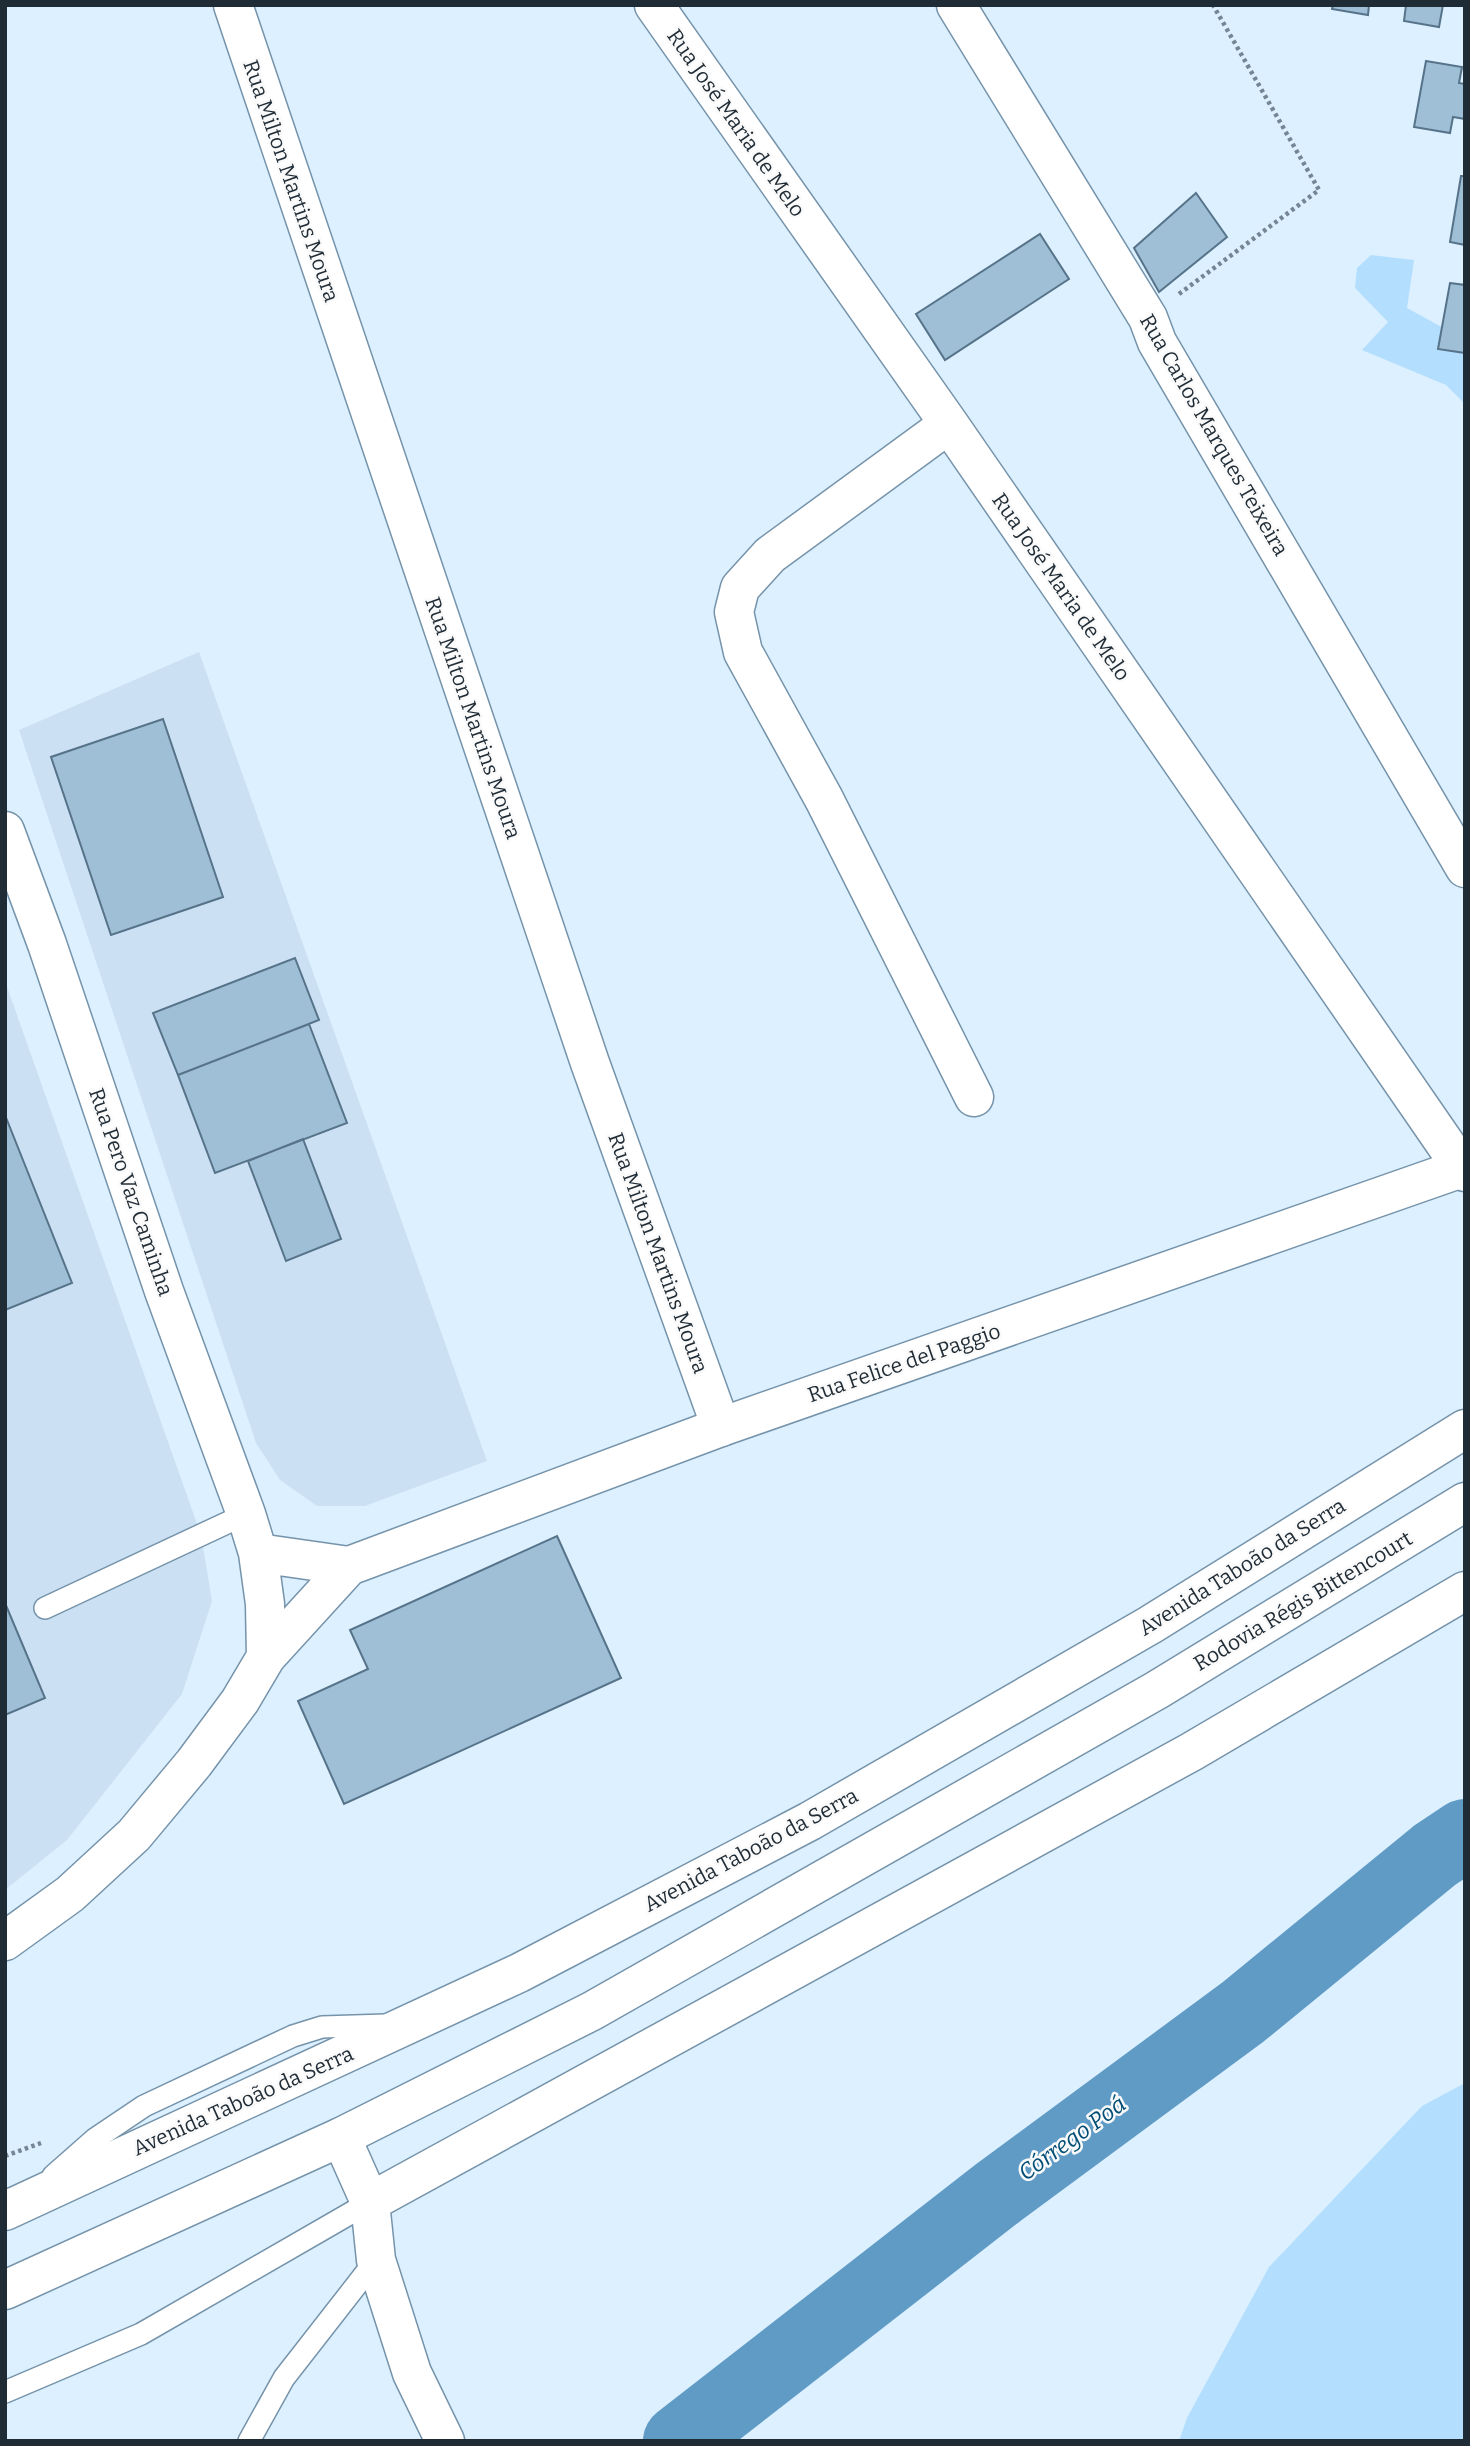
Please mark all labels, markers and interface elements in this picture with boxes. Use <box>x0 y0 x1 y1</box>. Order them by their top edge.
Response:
street label: Rua José Maria de Melo <box>661 24 811 222</box>
street label: Rua Milton Martins Moura <box>237 57 345 306</box>
street label: Rua Carlos Marques Teixeira <box>1134 309 1294 561</box>
street label: Rua José Maria de Melo <box>986 488 1136 686</box>
street label: Rua Milton Martins Moura <box>419 594 527 843</box>
street label: Rua Pero Vaz Caminha <box>83 1085 179 1300</box>
street label: Rua Milton Martins Moura <box>602 1129 714 1377</box>
street label: Rua Felice del Paggio <box>804 1318 1004 1408</box>
street label: Avenida Taboão da Serra <box>1134 1492 1351 1641</box>
street label: Rodovia Régis Bittencourt <box>1189 1525 1417 1677</box>
street label: Avenida Taboão da Serra <box>639 1782 863 1918</box>
street label: Avenida Taboão da Serra <box>129 2040 358 2161</box>
water label: Córrego Poá <box>1013 2090 1131 2186</box>

